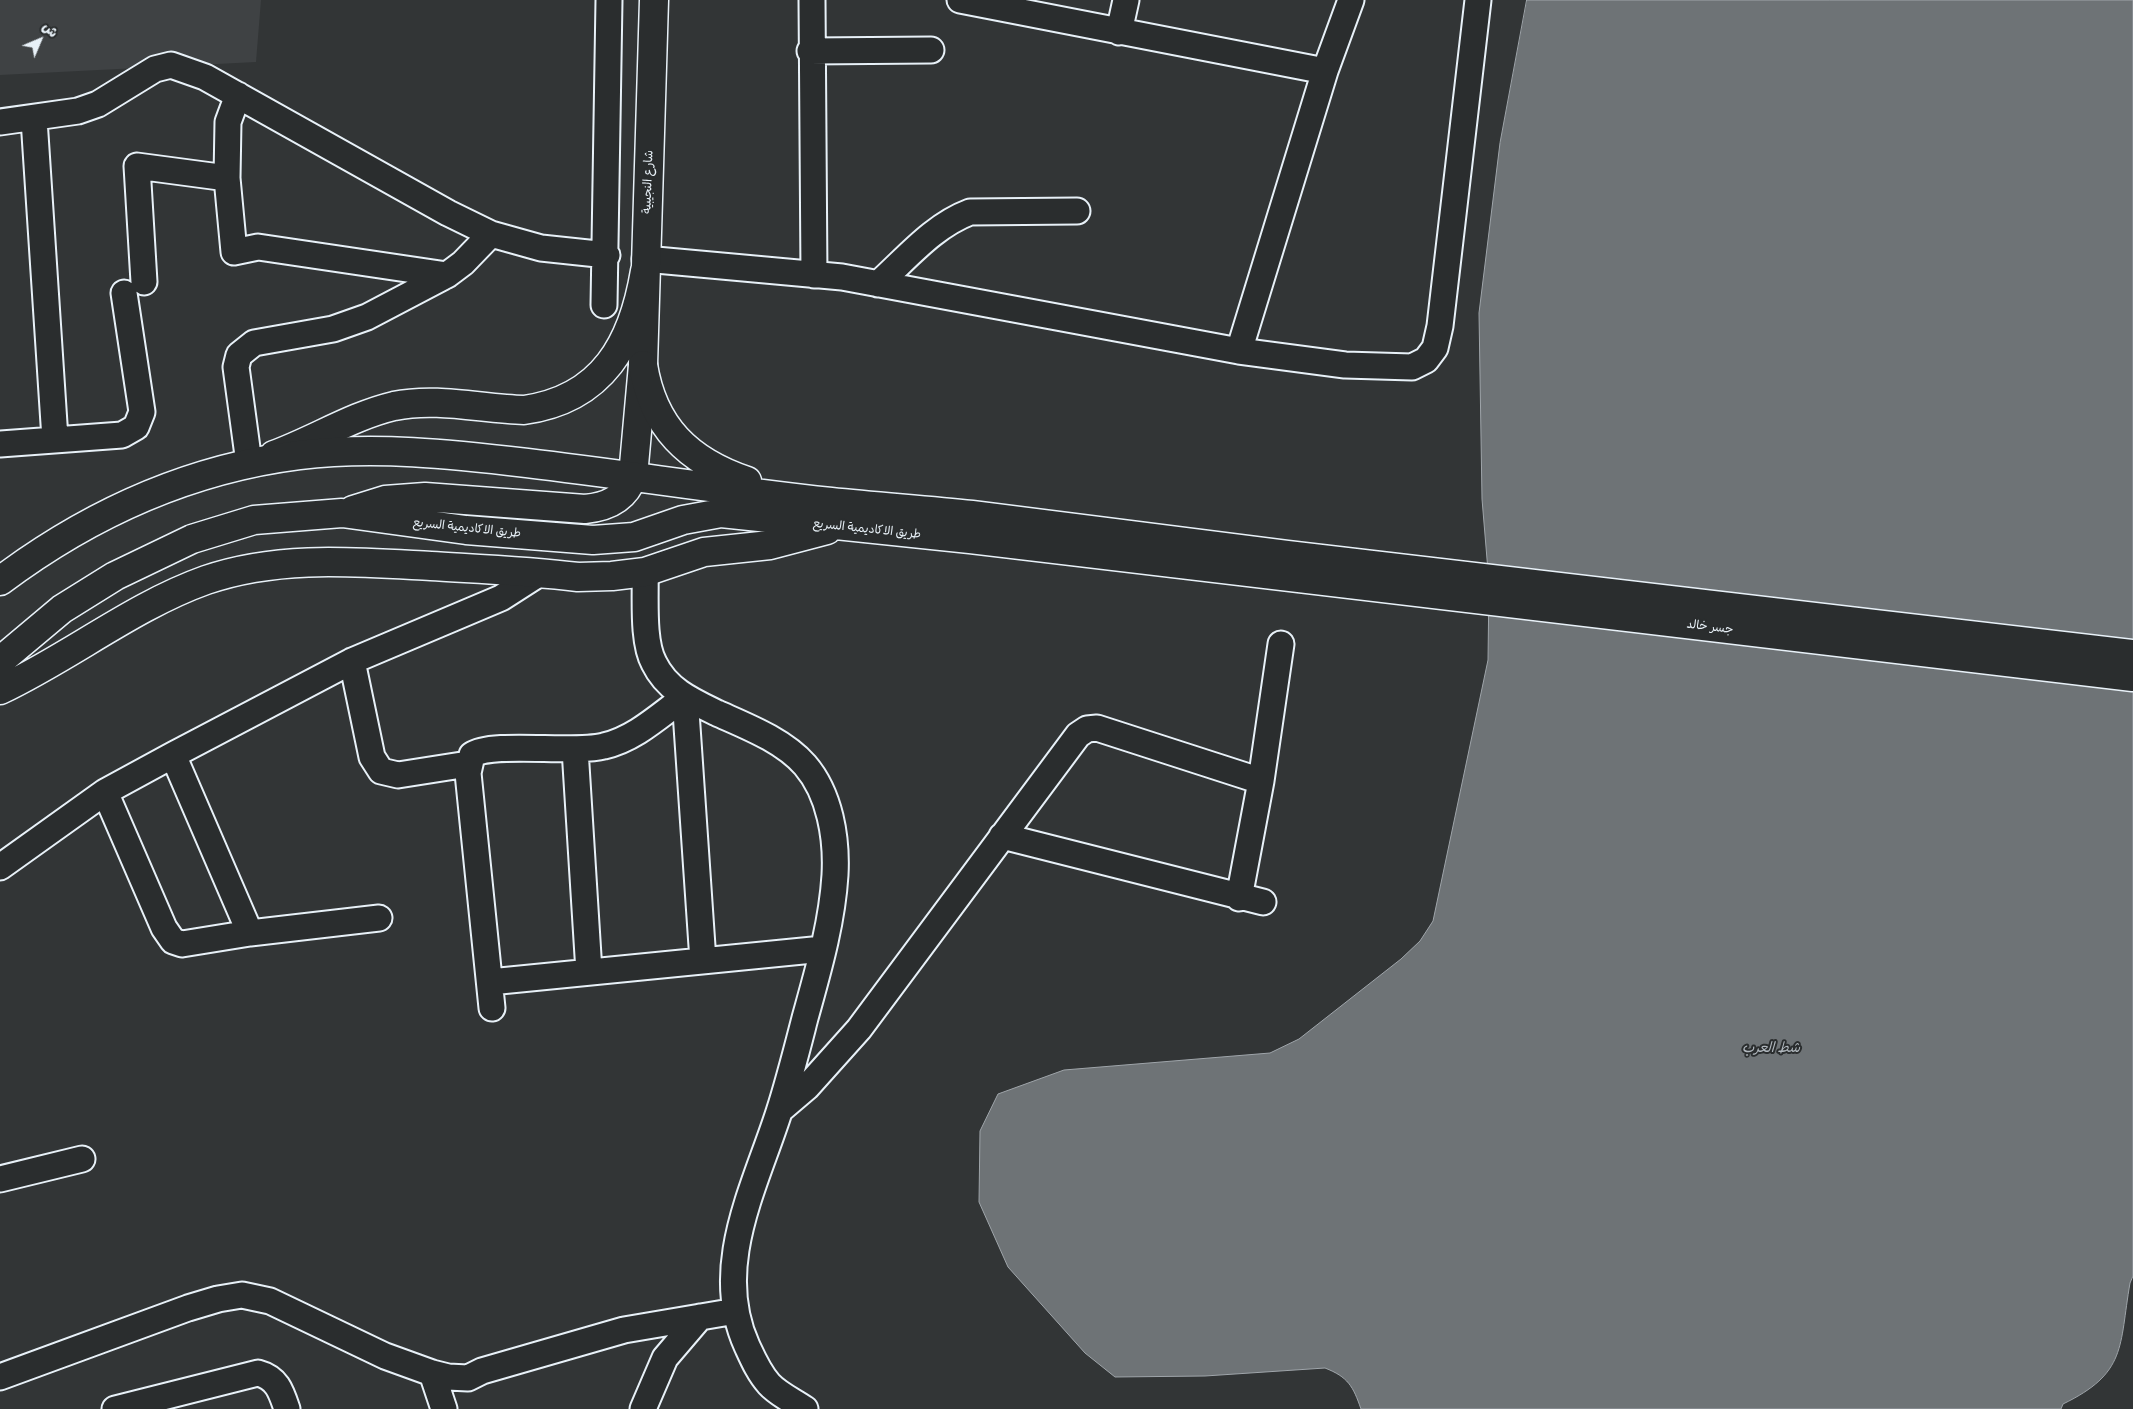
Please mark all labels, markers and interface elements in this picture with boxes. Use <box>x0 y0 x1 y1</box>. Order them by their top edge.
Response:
north arrow <box>15 15 65 65</box>
text: ش <box>39 18 62 41</box>
street label: شارع النجيبية <box>640 150 656 214</box>
street label: طريق الاكاديمية السريع <box>412 515 522 541</box>
street label: طريق الاكاديمية السريع <box>812 516 922 542</box>
street label: جسر خالد <box>1686 617 1734 637</box>
water label: شط العرب <box>1742 1040 1800 1056</box>

